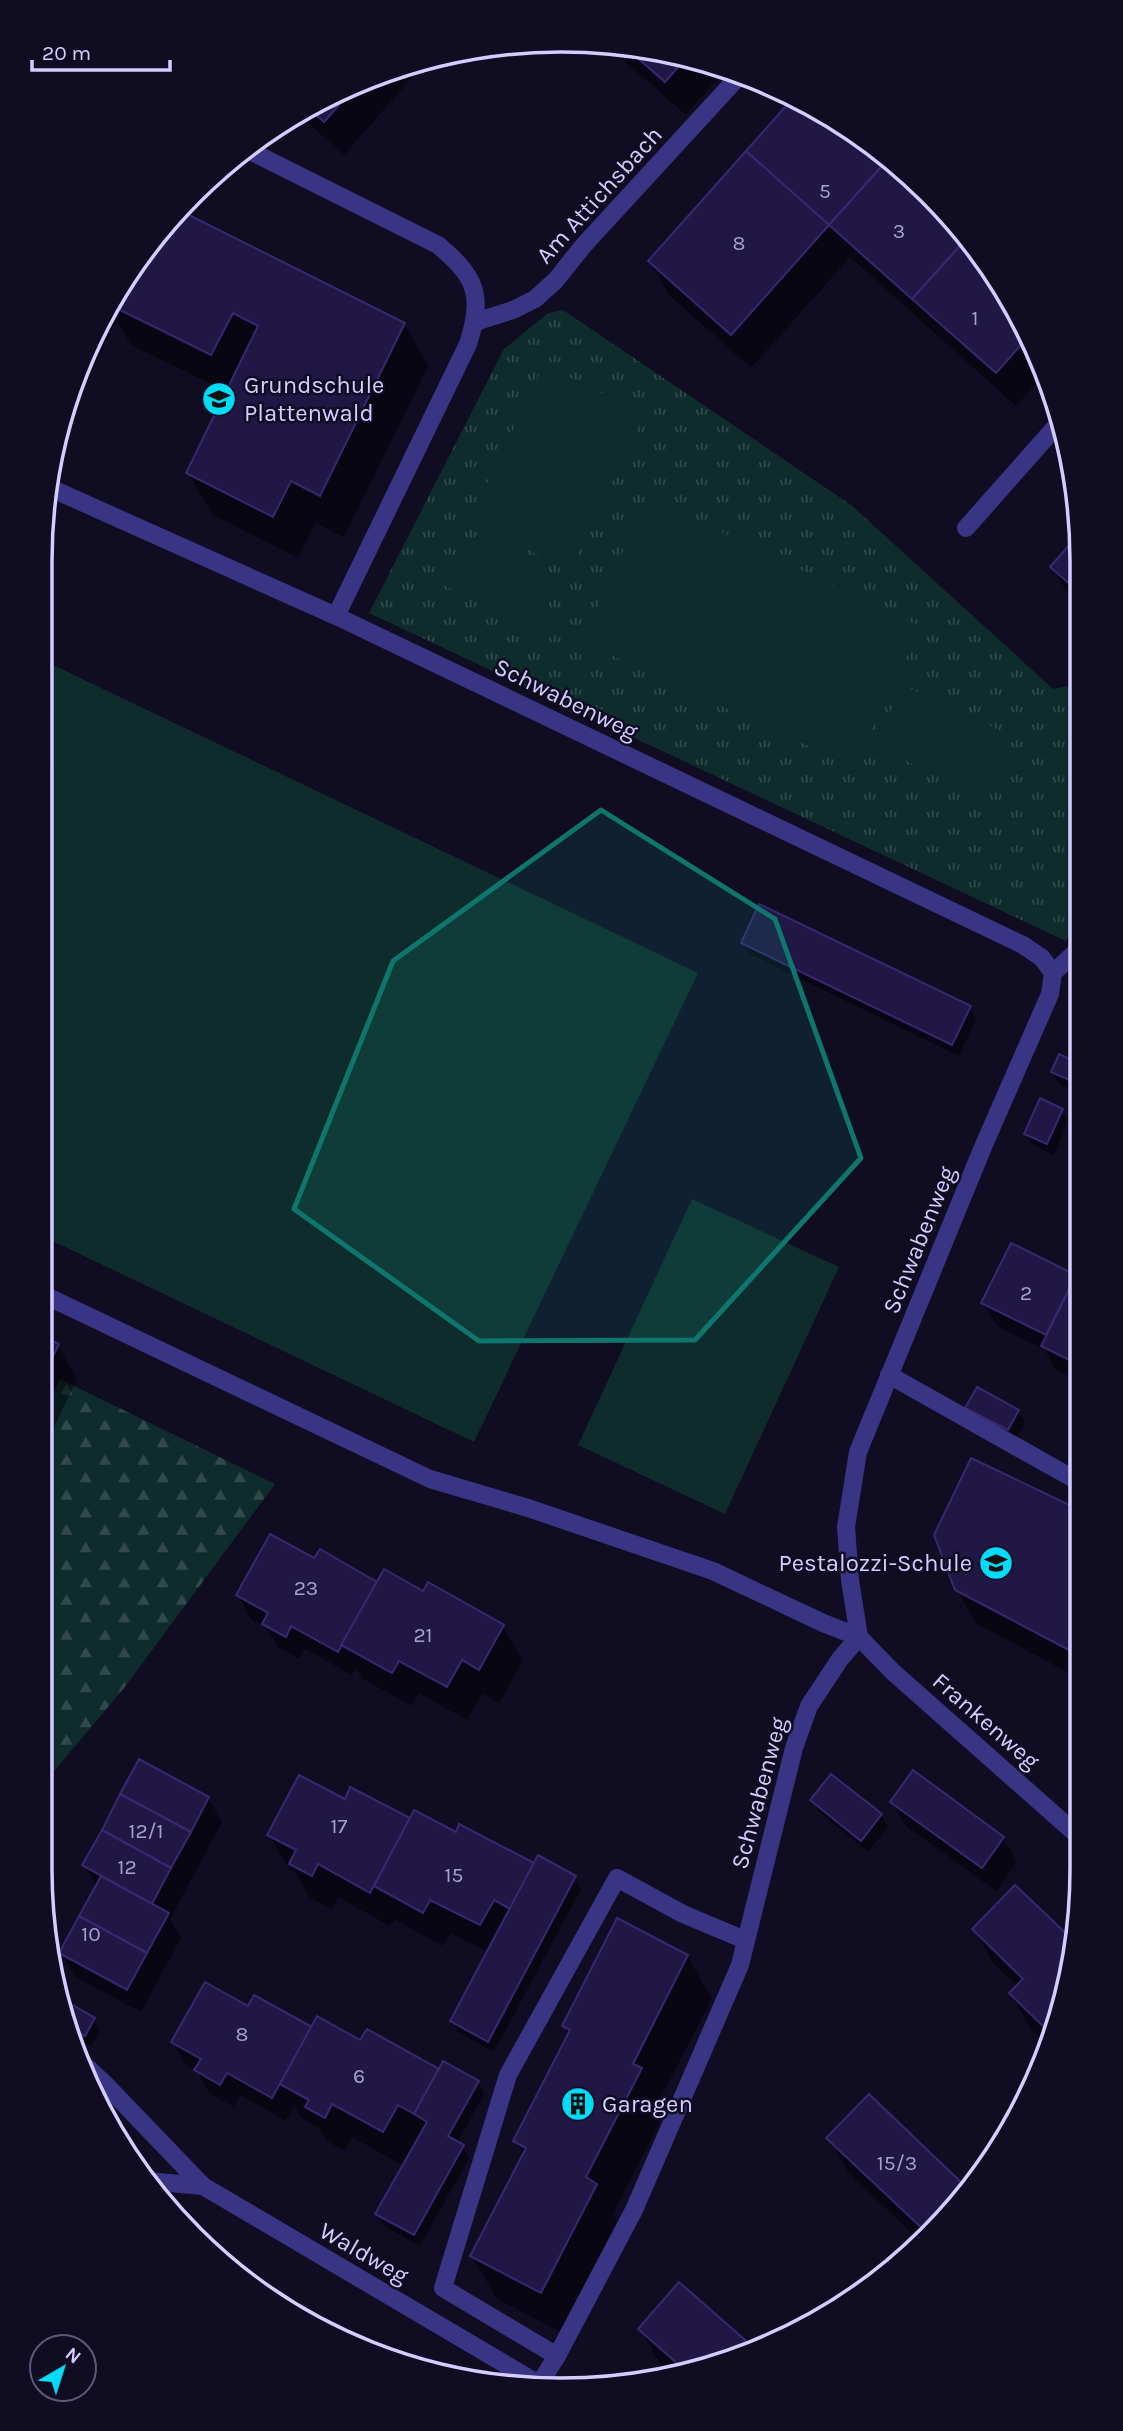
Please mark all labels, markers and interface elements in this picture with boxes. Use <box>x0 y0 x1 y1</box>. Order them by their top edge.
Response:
scale bar <box>32 28 170 72</box>
text: 20 m <box>42 41 91 65</box>
street label: Am Attichsbach <box>530 121 668 269</box>
house number: 5 <box>819 179 831 203</box>
house number: 3 <box>893 219 905 243</box>
house number: 8 <box>733 231 745 255</box>
house number: 1 <box>972 306 978 330</box>
place label: Grundschule Plattenwald <box>244 371 384 427</box>
school or university icon: Grundschule Plattenwald <box>200 380 238 418</box>
street label: Schwabenweg <box>490 652 643 746</box>
street label: Schwabenweg <box>877 1162 961 1318</box>
house number: 2 <box>1020 1281 1032 1305</box>
school or university icon: Pestalozzi-Schule <box>977 1544 1015 1582</box>
place label: Pestalozzi-Schule <box>778 1549 972 1577</box>
house number: 23 <box>294 1576 318 1600</box>
house number: 21 <box>413 1623 433 1647</box>
street label: Frankenweg <box>927 1667 1046 1775</box>
street label: Schwabenweg <box>725 1713 793 1872</box>
house number: 17 <box>331 1814 348 1838</box>
house number: 12/1 <box>128 1819 164 1843</box>
house number: 12 <box>117 1855 137 1879</box>
house number: 15 <box>445 1863 463 1887</box>
house number: 10 <box>81 1922 101 1946</box>
house number: 8 <box>236 2022 248 2046</box>
house number: 6 <box>353 2064 365 2088</box>
building icon: Garagen <box>559 2085 597 2123</box>
place label: Garagen <box>602 2090 693 2118</box>
house number: 15/3 <box>877 2151 917 2175</box>
street label: Waldweg <box>315 2216 414 2290</box>
north arrow <box>28 2333 98 2403</box>
text: N <box>61 2343 85 2368</box>

